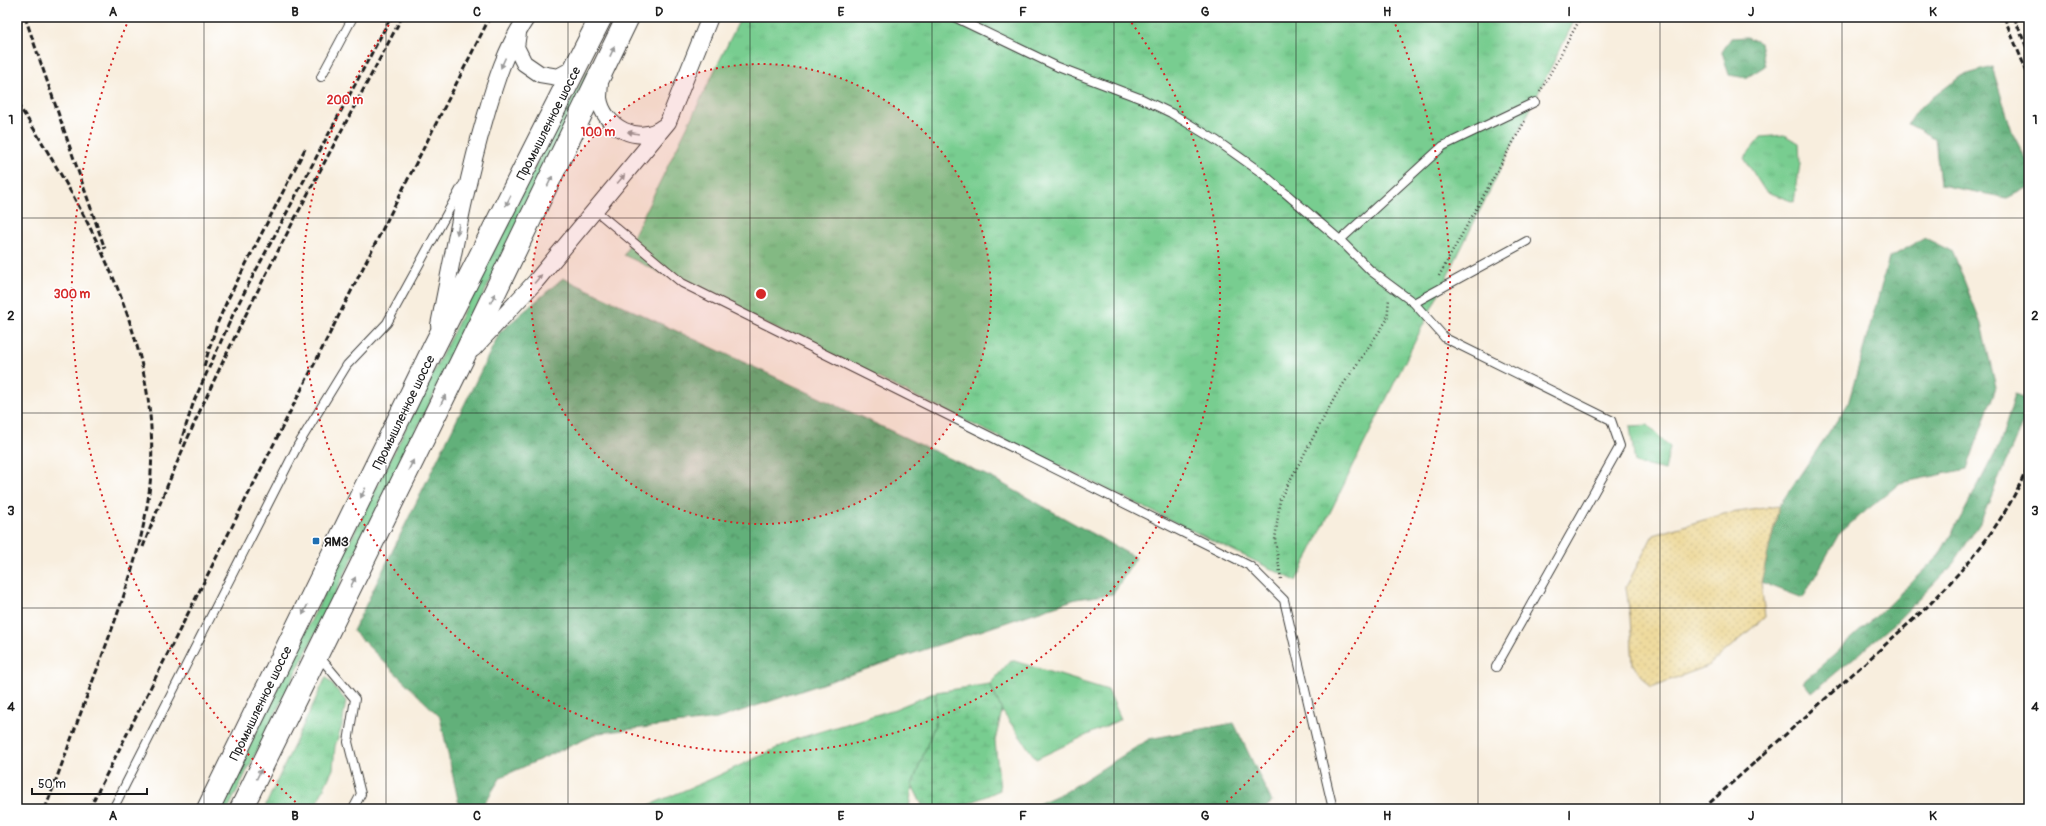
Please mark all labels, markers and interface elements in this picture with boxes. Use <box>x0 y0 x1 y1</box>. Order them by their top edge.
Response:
text: A <box>109 4 118 20</box>
text: B <box>291 4 299 20</box>
text: C <box>473 4 481 20</box>
text: D <box>655 4 663 20</box>
text: E <box>838 4 845 20</box>
text: F <box>1019 4 1027 20</box>
text: G <box>1201 4 1210 20</box>
text: H <box>1383 4 1391 20</box>
text: I <box>1567 4 1571 20</box>
text: J <box>1748 4 1754 20</box>
text: K <box>1929 4 1937 20</box>
one-way arrow <box>609 46 615 57</box>
one-way arrow <box>500 58 506 69</box>
street label: Промышленное шоссе <box>513 63 585 183</box>
text: 200 m <box>327 93 364 108</box>
text: 1 <box>8 112 14 128</box>
text: 1 <box>2032 112 2038 128</box>
text: 100 m <box>581 125 616 140</box>
one-way arrow <box>627 130 640 136</box>
one-way arrow <box>617 174 626 184</box>
one-way arrow <box>547 176 553 187</box>
one-way arrow <box>505 196 511 207</box>
one-way arrow <box>455 223 461 235</box>
one-way arrow <box>533 273 542 284</box>
text: 300 m <box>54 287 91 302</box>
centre of rings <box>754 287 768 301</box>
one-way arrow <box>490 293 496 304</box>
text: 2 <box>7 308 15 324</box>
text: 2 <box>2031 308 2039 324</box>
street label: Промышленное шоссе <box>369 352 439 472</box>
one-way arrow <box>440 394 446 406</box>
one-way arrow <box>408 460 414 471</box>
one-way arrow <box>360 487 366 499</box>
text: 3 <box>7 503 15 519</box>
text: 3 <box>2031 503 2039 519</box>
place label: ЯМЗ <box>324 534 349 550</box>
marker: ЯМЗ <box>311 536 321 546</box>
one-way arrow <box>350 576 356 588</box>
one-way arrow <box>302 604 309 615</box>
street label: Промышленное шоссе <box>226 643 296 763</box>
text: 4 <box>7 699 15 715</box>
text: 4 <box>2031 699 2039 715</box>
one-way arrow <box>255 768 262 780</box>
scale bar <box>32 770 147 796</box>
text: 50 m <box>38 777 66 792</box>
text: A <box>109 808 118 824</box>
text: B <box>291 808 299 824</box>
text: C <box>473 808 481 824</box>
text: D <box>655 808 663 824</box>
text: E <box>838 808 845 824</box>
text: F <box>1019 808 1027 824</box>
text: G <box>1201 808 1210 824</box>
text: H <box>1383 808 1391 824</box>
text: I <box>1567 808 1571 824</box>
text: J <box>1748 808 1754 824</box>
text: K <box>1929 808 1937 824</box>

